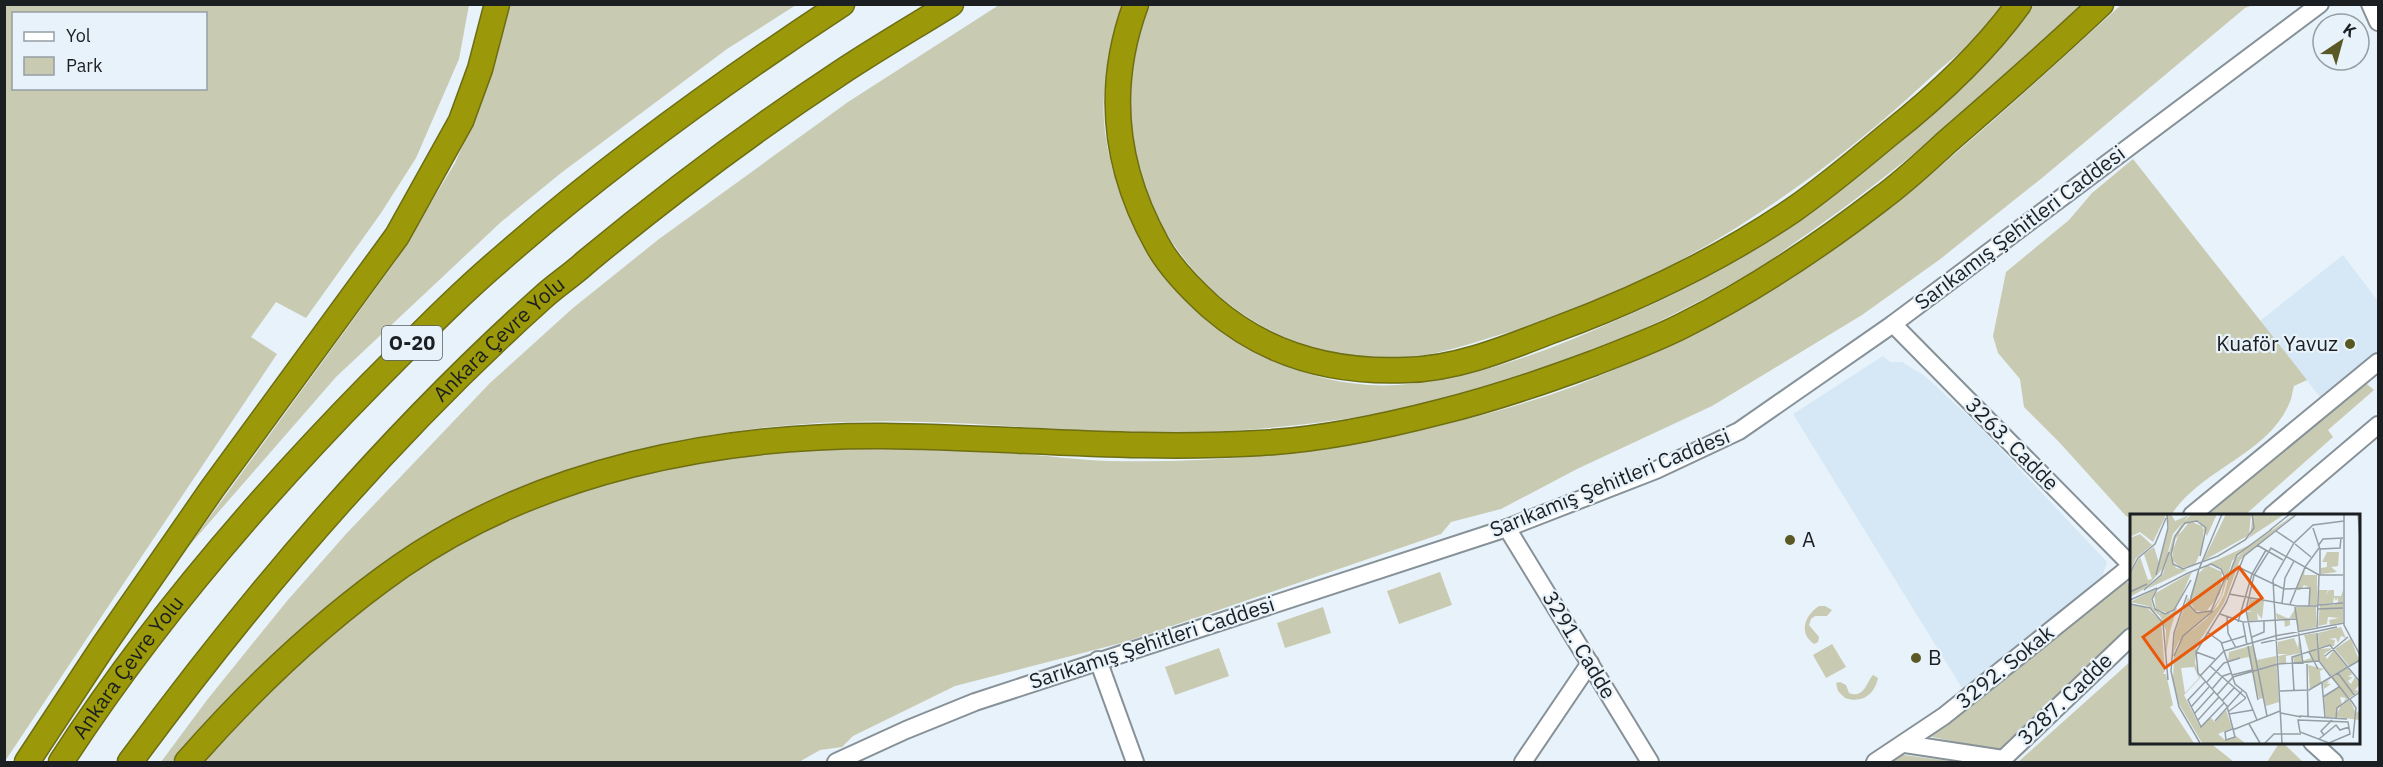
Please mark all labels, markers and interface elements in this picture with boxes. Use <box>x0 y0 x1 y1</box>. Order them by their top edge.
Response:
legend <box>12 12 207 90</box>
north arrow <box>2311 12 2371 72</box>
text: K <box>2339 19 2360 41</box>
text: Yol <box>66 24 91 47</box>
text: Park <box>66 54 103 77</box>
street label: Sarıkamış Şehitleri Caddesi <box>1909 139 2130 316</box>
street label: Ankara Çevre Yolu <box>426 270 570 407</box>
road number: O-20 <box>382 326 442 360</box>
place label: Kuaför Yavuz <box>2216 329 2338 357</box>
marker: Kuaför Yavuz <box>2343 337 2357 351</box>
street label: 3263. Cadde <box>1960 391 2065 496</box>
street label: Sarıkamış Şehitleri Caddesi <box>1486 421 1734 543</box>
inset map <box>2130 514 2359 743</box>
place label: A <box>1802 525 1815 553</box>
marker: A <box>1783 533 1797 547</box>
street label: 3291. Cadde <box>1537 585 1623 704</box>
street label: Ankara Çevre Yolu <box>65 589 189 744</box>
street label: Sarıkamış Şehitleri Caddesi <box>1025 589 1278 695</box>
street label: 3292. Sokak <box>1950 618 2059 714</box>
place label: B <box>1928 643 1942 671</box>
street label: 3287. Cadde <box>2011 646 2118 750</box>
marker: B <box>1909 651 1923 665</box>

